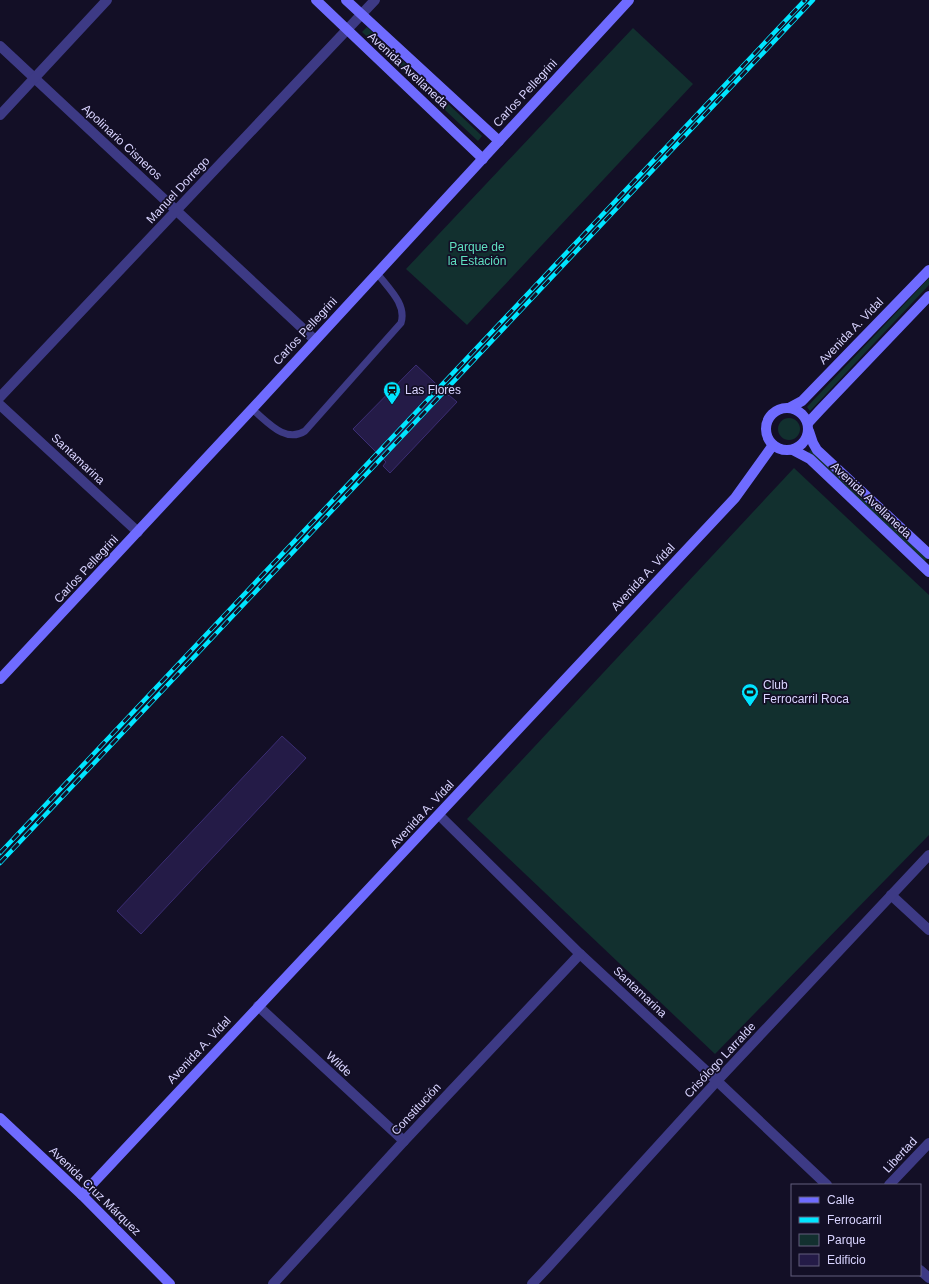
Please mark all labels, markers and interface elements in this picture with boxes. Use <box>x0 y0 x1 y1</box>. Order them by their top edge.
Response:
street label: Avenida Avellaneda <box>365 29 451 111</box>
street label: Carlos Pellegrini <box>490 56 560 130</box>
street label: Apolinario Cisneros <box>79 101 165 183</box>
street label: Manuel Dorrego <box>144 154 213 226</box>
park label: Parque de la Estación <box>448 240 506 268</box>
street label: Carlos Pellegrini <box>270 294 340 368</box>
street label: Avenida A. Vidal <box>816 295 886 367</box>
station icon: Las Flores <box>382 380 402 405</box>
place label: Las Flores <box>405 383 461 397</box>
street label: Santamarina <box>48 431 108 488</box>
street label: Avenida Avellaneda <box>828 459 914 541</box>
street label: Carlos Pellegrini <box>51 532 121 606</box>
street label: Avenida A. Vidal <box>608 540 678 614</box>
place label: Club Ferrocarril Roca <box>763 678 849 706</box>
sports icon: Club Ferrocarril Roca <box>740 682 760 707</box>
street label: Avenida A. Vidal <box>387 777 457 851</box>
street label: Santamarina <box>610 964 670 1021</box>
street label: Avenida A. Vidal <box>164 1013 234 1087</box>
street label: Crisólogo Larralde <box>681 1019 759 1101</box>
street label: Wilde <box>323 1049 355 1080</box>
street label: Constitución <box>388 1080 444 1138</box>
street label: Libertad <box>880 1134 920 1176</box>
street label: Avenida Cruz Márquez <box>46 1144 144 1238</box>
legend <box>791 1184 921 1276</box>
text: Calle <box>827 1193 855 1207</box>
text: Ferrocarril <box>827 1213 882 1227</box>
text: Parque <box>827 1233 866 1247</box>
text: Edificio <box>827 1253 866 1267</box>

